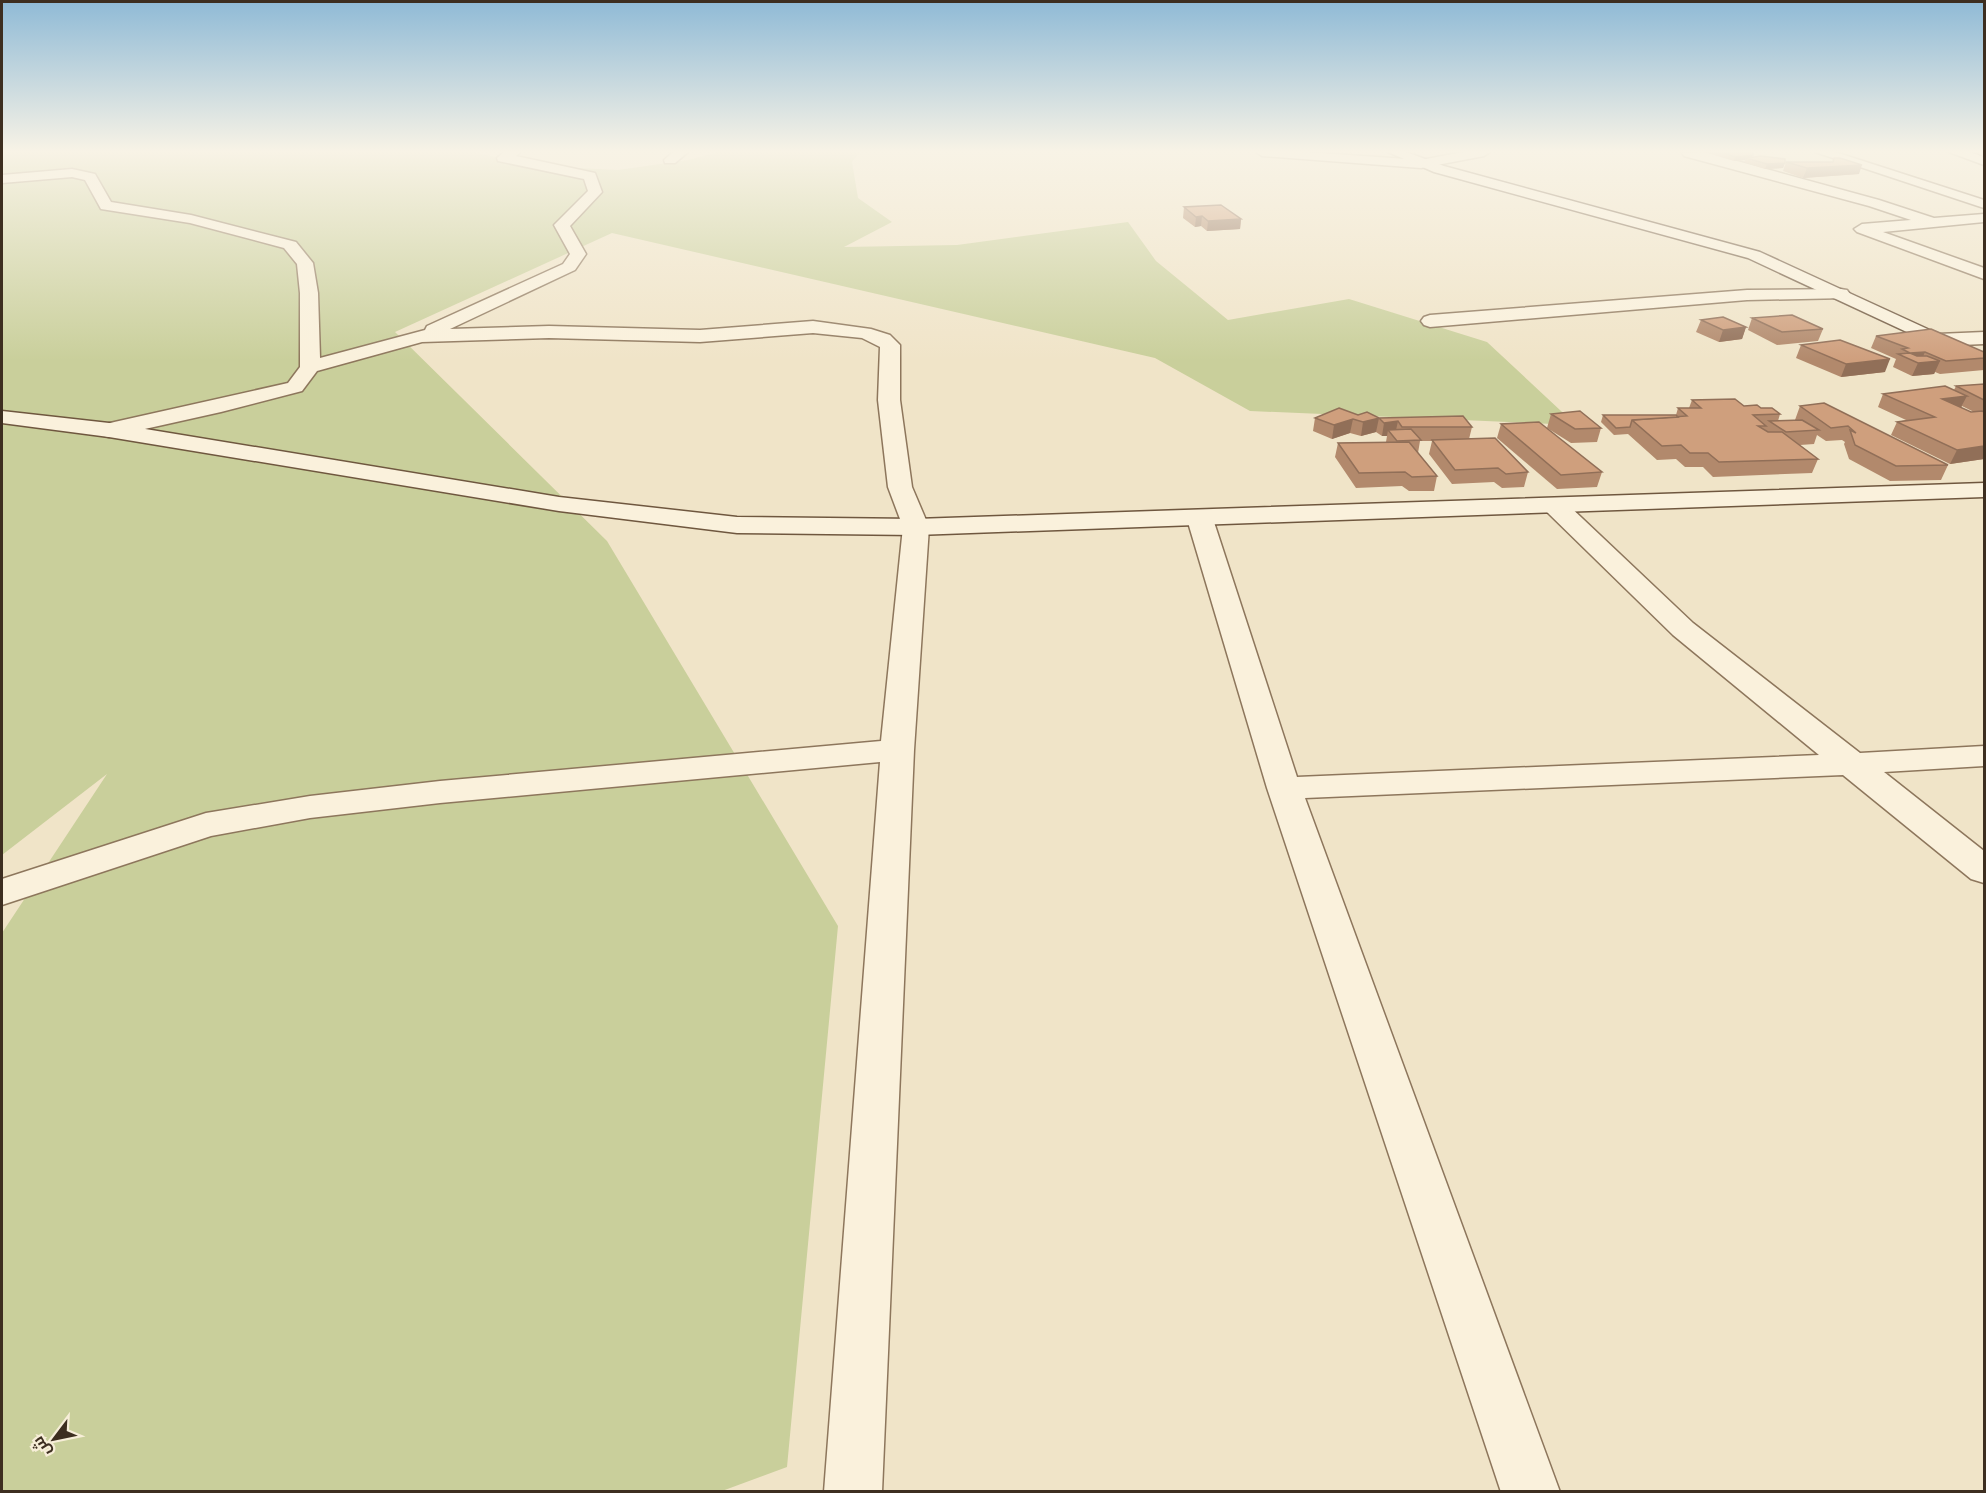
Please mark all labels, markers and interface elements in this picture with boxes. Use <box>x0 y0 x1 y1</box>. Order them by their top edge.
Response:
north arrow <box>24 1409 84 1469</box>
text: ش <box>27 1432 56 1461</box>

